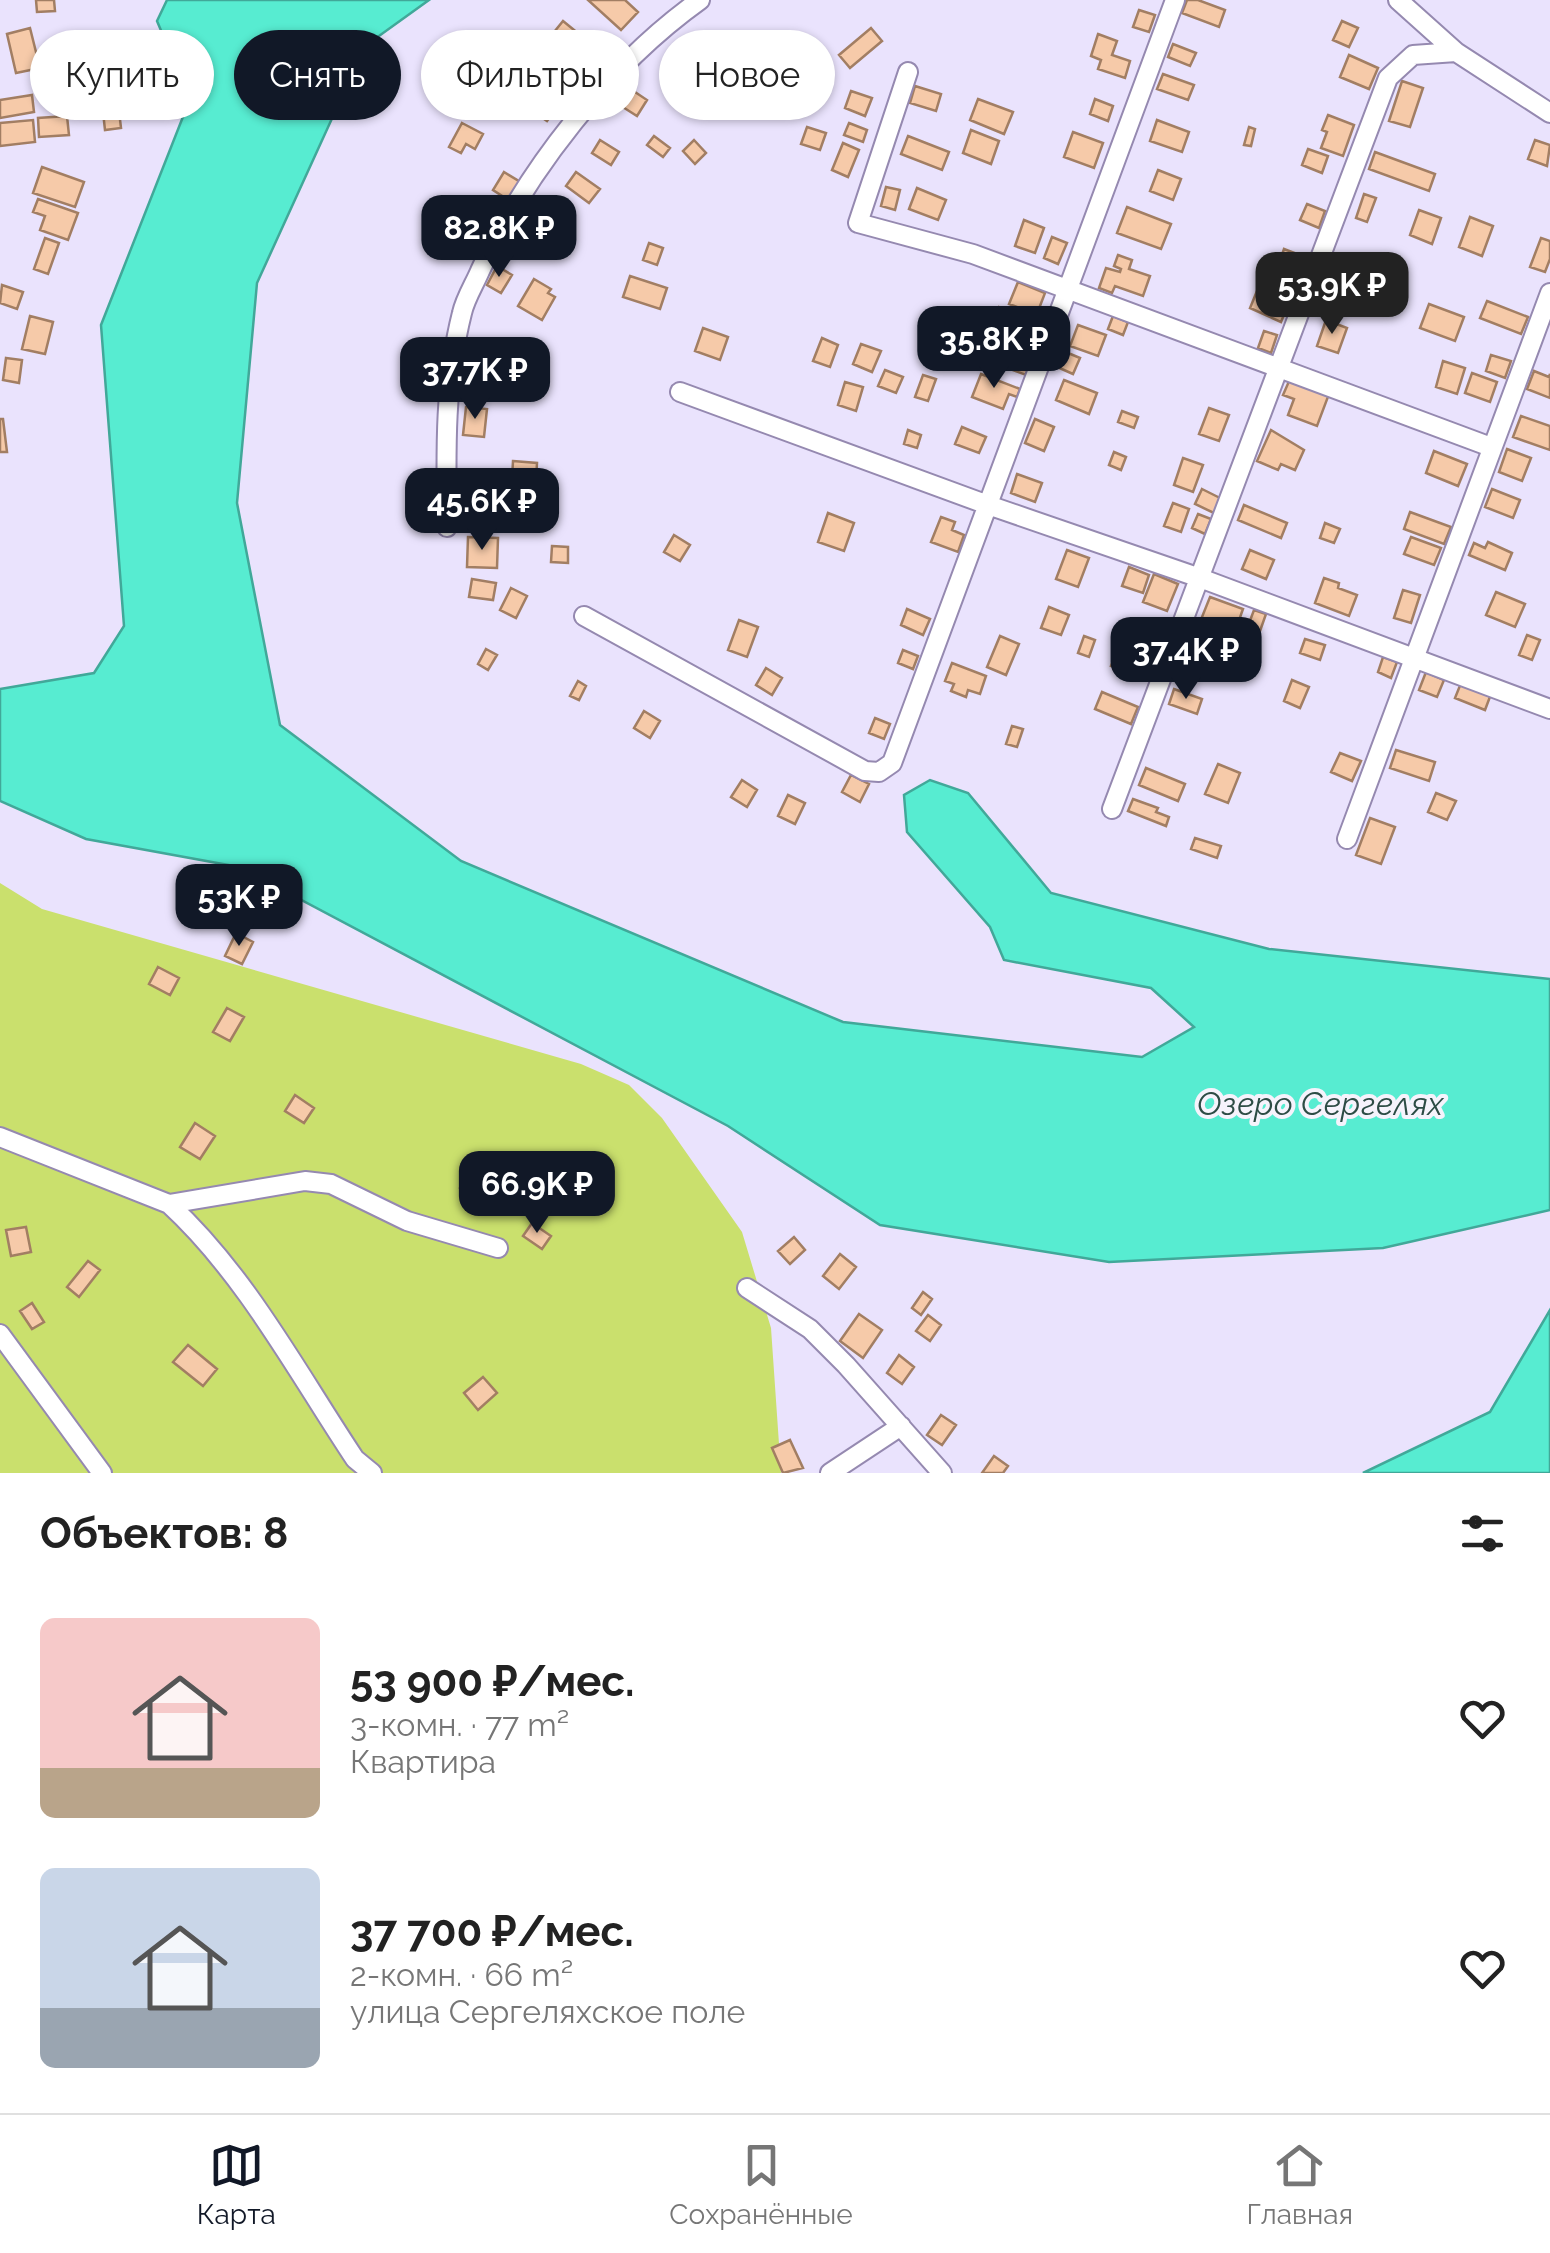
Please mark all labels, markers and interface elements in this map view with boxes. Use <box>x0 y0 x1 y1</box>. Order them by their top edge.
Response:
chip: Купить <box>30 30 214 120</box>
chip: Снять <box>234 30 401 120</box>
chip: Фильтры <box>421 30 639 120</box>
chip: Новое <box>659 30 835 120</box>
pin: 82.8K ₽ <box>407 195 591 280</box>
text: 82.8K ₽ <box>443 209 555 246</box>
pin: 53.9K ₽ <box>1240 252 1424 337</box>
text: 53.9K ₽ <box>1278 266 1386 303</box>
pin: 35.8K ₽ <box>902 306 1086 391</box>
text: 35.8K ₽ <box>939 320 1049 357</box>
pin: 37.7K ₽ <box>383 337 567 422</box>
text: 37.7K ₽ <box>422 351 528 388</box>
pin: 45.6K ₽ <box>390 468 574 553</box>
text: 45.6K ₽ <box>427 482 537 519</box>
pin: 37.4K ₽ <box>1094 617 1278 702</box>
text: 37.4K ₽ <box>1133 631 1239 668</box>
pin: 53K ₽ <box>169 864 309 949</box>
text: 53K ₽ <box>198 878 280 915</box>
water label: Озеро Сергелях <box>1197 1085 1445 1122</box>
pin: 66.9K ₽ <box>445 1151 629 1236</box>
text: 66.9K ₽ <box>481 1165 593 1202</box>
icon: filters <box>1455 1506 1510 1561</box>
text: Объектов: 8 <box>40 1509 288 1558</box>
text: 53 900 ₽/мес. <box>350 1657 635 1706</box>
icon: home <box>120 1658 240 1778</box>
icon: heart <box>1455 1691 1510 1746</box>
text: 3-комн. · 77 m² <box>350 1706 569 1743</box>
text: Квартира <box>350 1743 496 1780</box>
text: 37 700 ₽/мес. <box>350 1907 634 1956</box>
icon: home <box>120 1908 240 2028</box>
icon: heart <box>1455 1941 1510 1996</box>
text: 2-комн. · 66 m² <box>350 1956 573 1993</box>
text: улица Сергеляхское поле <box>350 1993 745 2030</box>
tab: Карта <box>197 2138 276 2231</box>
tab: Сохранённые <box>669 2138 853 2231</box>
tab: Главная <box>1246 2138 1353 2231</box>

